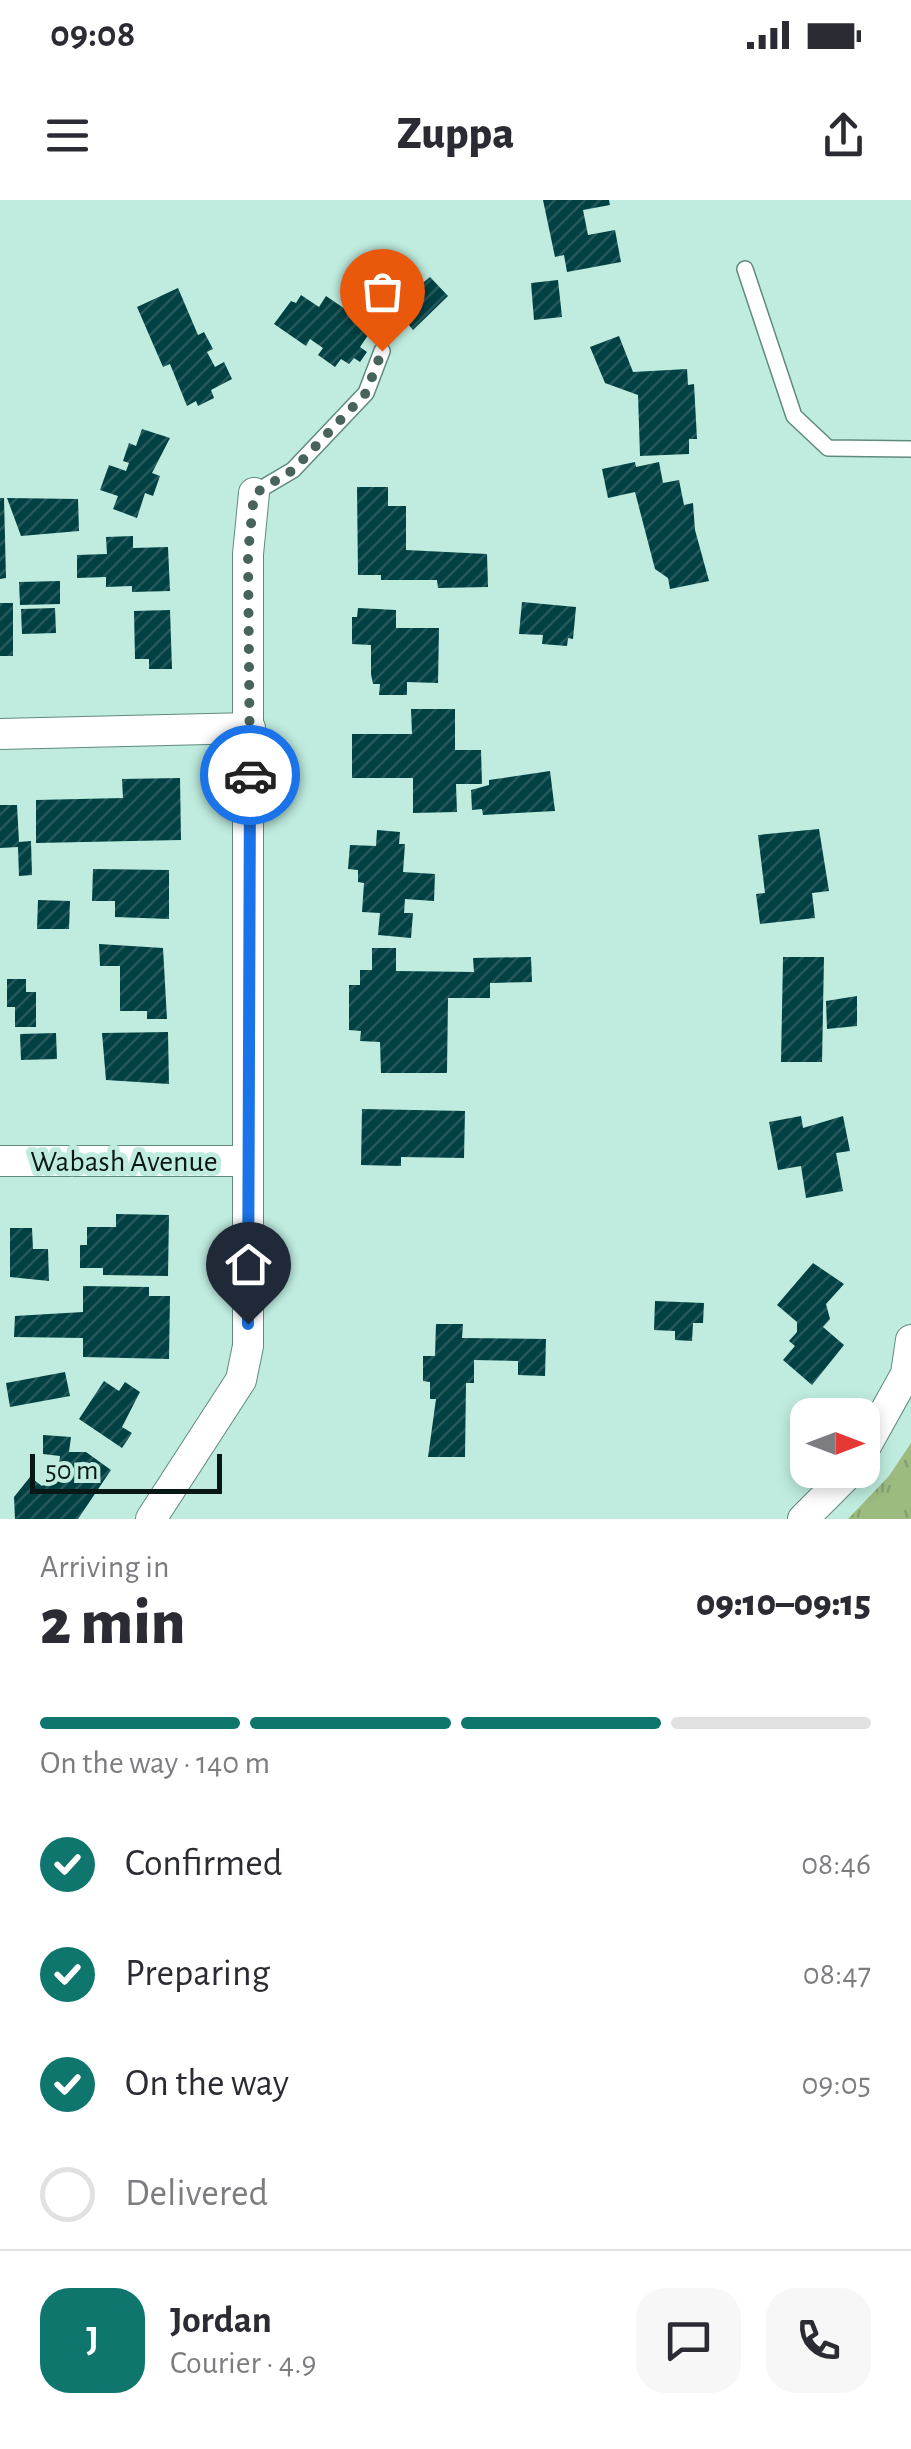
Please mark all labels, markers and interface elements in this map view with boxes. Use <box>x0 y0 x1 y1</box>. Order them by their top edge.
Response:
text: 09:08 <box>50 16 135 54</box>
icon: menu <box>40 108 95 163</box>
icon: share <box>816 108 871 163</box>
text: Zuppa <box>397 112 514 157</box>
pin <box>340 249 425 352</box>
icon: bag <box>355 264 410 319</box>
courier <box>200 725 300 825</box>
icon: car <box>223 748 278 803</box>
street label: Wabash Avenue <box>30 1147 218 1177</box>
pin <box>206 1222 291 1325</box>
icon: home <box>221 1237 276 1292</box>
north arrow <box>790 1398 880 1488</box>
map controls <box>790 1398 880 1488</box>
scale bar <box>30 1449 222 1494</box>
text: 50 m <box>45 1457 99 1485</box>
text: Arriving in <box>40 1551 169 1583</box>
text: 09:10–09:15 <box>696 1585 871 1623</box>
text: 2 min <box>40 1591 186 1656</box>
text: On the way · 140 m <box>40 1747 270 1779</box>
icon: check <box>40 1837 95 1892</box>
text: Confirmed <box>125 1845 282 1883</box>
text: 08:46 <box>801 1848 871 1880</box>
icon: check <box>40 1947 95 2002</box>
text: Preparing <box>125 1955 270 1993</box>
text: 08:47 <box>803 1958 871 1990</box>
icon: check <box>40 2057 95 2112</box>
text: On the way <box>125 2065 289 2103</box>
text: 09:05 <box>801 2068 871 2100</box>
text: Delivered <box>125 2175 268 2213</box>
button: chat <box>636 2288 741 2393</box>
button: phone <box>766 2288 871 2393</box>
text: Jordan <box>170 2302 272 2340</box>
text: J <box>86 2321 99 2359</box>
text: Courier · 4.9 <box>170 2347 317 2379</box>

